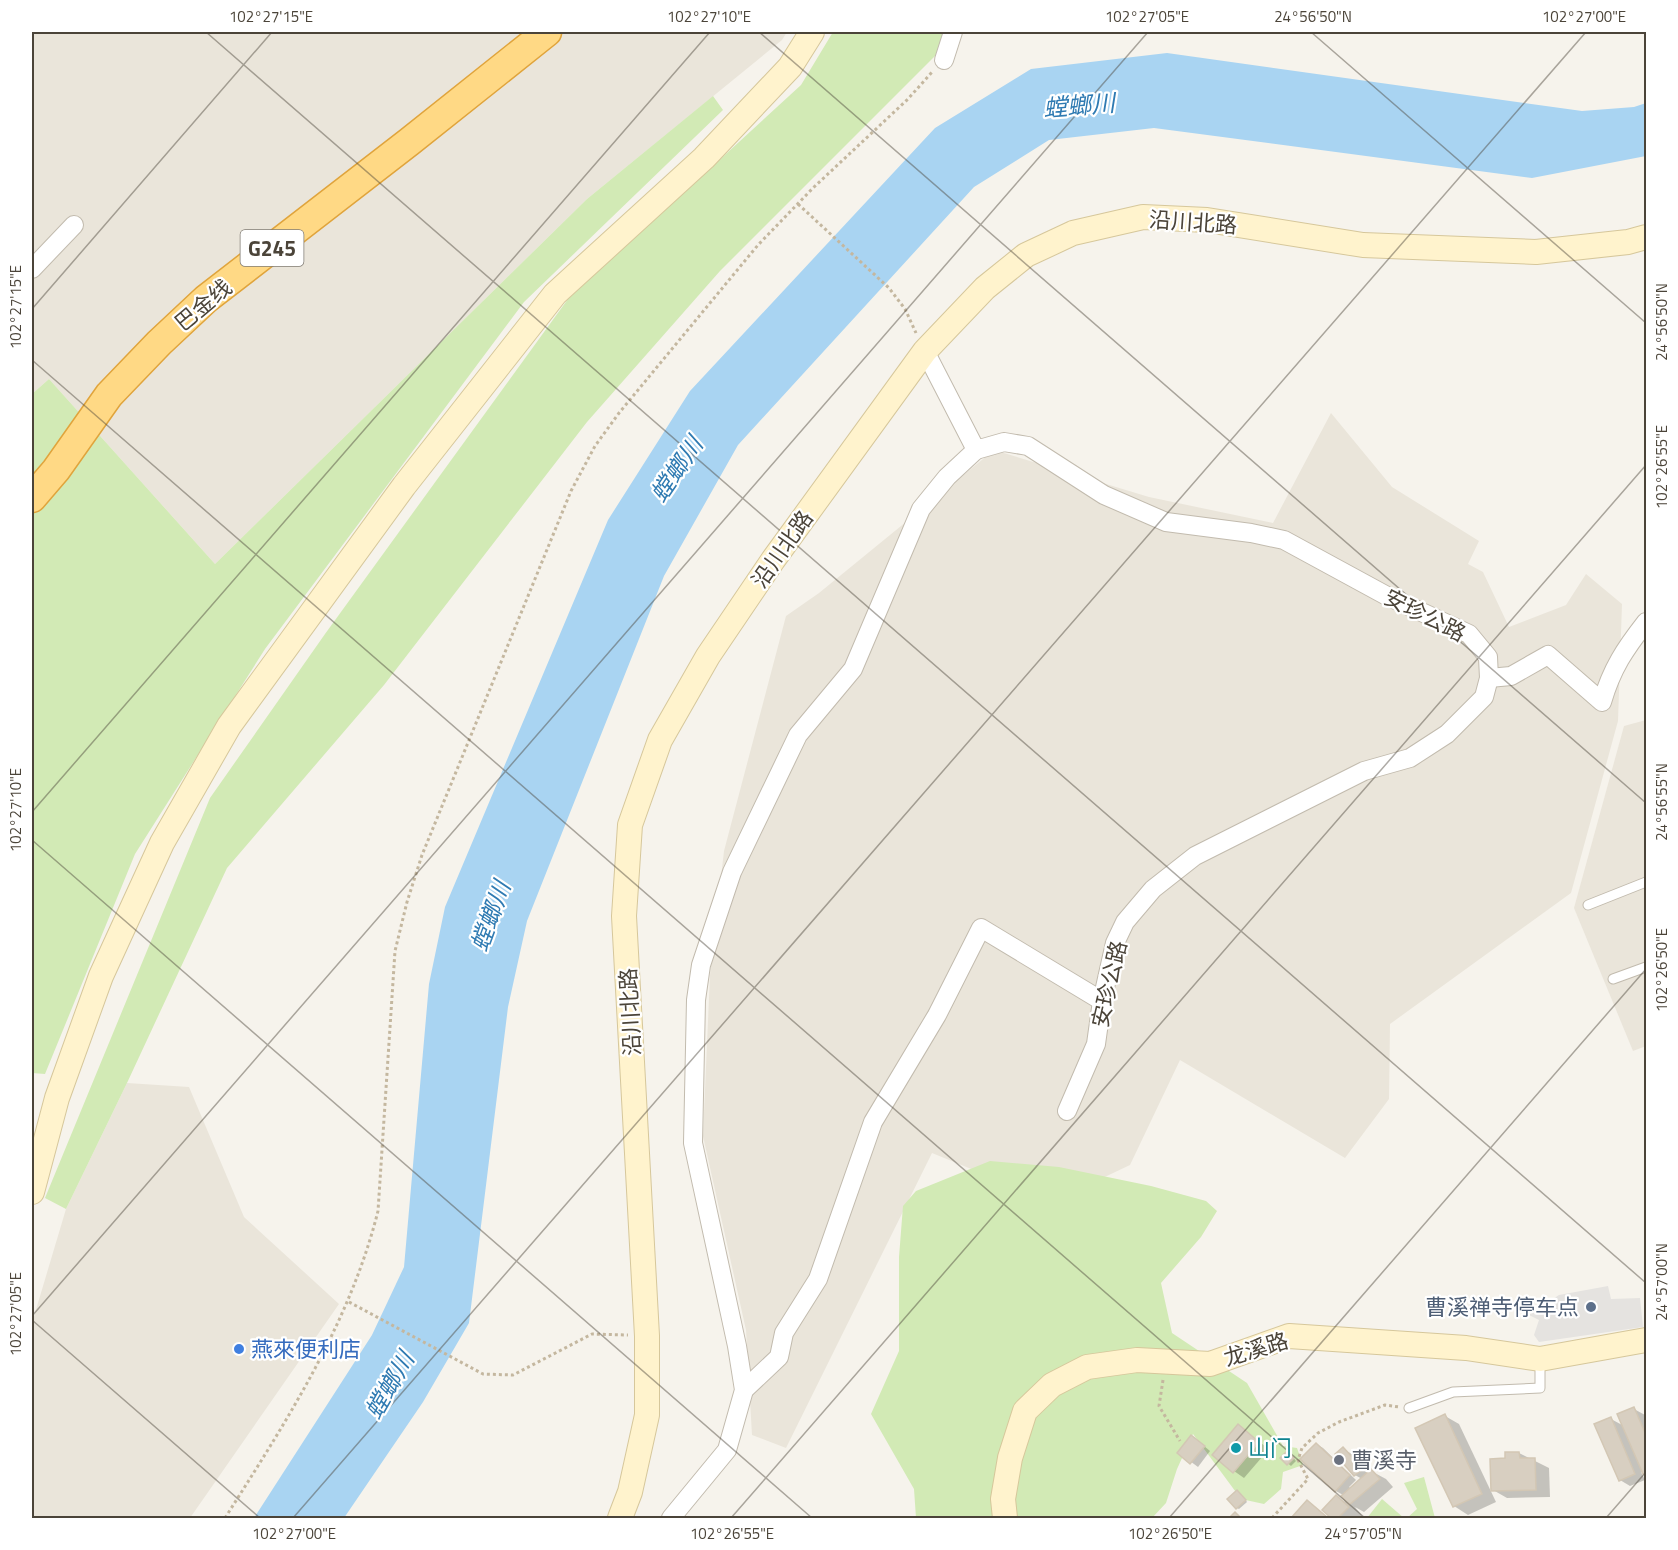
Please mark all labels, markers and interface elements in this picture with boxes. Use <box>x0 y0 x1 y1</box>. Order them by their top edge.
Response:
text: 102°27'15"E <box>229 5 313 28</box>
text: 102°27'10"E <box>667 5 751 28</box>
text: 102°27'05"E <box>1105 5 1189 28</box>
text: 24°56'50"N <box>1274 5 1352 28</box>
text: 102°27'00"E <box>1542 5 1626 28</box>
water label: 螳螂川 <box>1042 84 1119 126</box>
street label: 沿川北路 <box>1148 202 1238 242</box>
road number: G245 <box>240 230 304 266</box>
text: 102°27'15"E <box>4 265 27 349</box>
street label: 巴金线 <box>167 271 239 339</box>
text: 24°56'50"N <box>1650 283 1673 361</box>
text: 102°26'55"E <box>1650 425 1673 509</box>
water label: 螳螂川 <box>641 427 713 509</box>
street label: 沿川北路 <box>743 503 821 595</box>
street label: 安珍公路 <box>1378 580 1472 650</box>
text: 24°56'55"N <box>1650 763 1673 841</box>
text: 102°27'10"E <box>4 768 27 852</box>
water label: 螳螂川 <box>461 873 520 956</box>
text: 102°26'50"E <box>1650 928 1673 1012</box>
street label: 安珍公路 <box>1083 937 1135 1031</box>
street label: 沿川北路 <box>611 967 649 1057</box>
text: 24°57'00"N <box>1650 1243 1673 1321</box>
text: 102°27'05"E <box>4 1272 27 1356</box>
place label: 曹溪禅寺停车点 <box>1425 1290 1579 1324</box>
marker: 曹溪禅寺停车点 <box>1584 1300 1598 1314</box>
street label: 龙溪路 <box>1219 1323 1293 1375</box>
place label: 燕來便利店 <box>251 1332 361 1366</box>
marker: 燕來便利店 <box>232 1342 246 1356</box>
water label: 螳螂川 <box>355 1342 424 1425</box>
place label: 山门 <box>1248 1431 1292 1465</box>
marker: 山门 <box>1229 1441 1243 1455</box>
place label: 曹溪寺 <box>1351 1443 1417 1477</box>
marker: 曹溪寺 <box>1332 1453 1346 1467</box>
text: 102°27'00"E <box>252 1522 336 1545</box>
text: 102°26'55"E <box>690 1522 774 1545</box>
text: 102°26'50"E <box>1128 1522 1212 1545</box>
text: 24°57'05"N <box>1324 1522 1402 1545</box>

